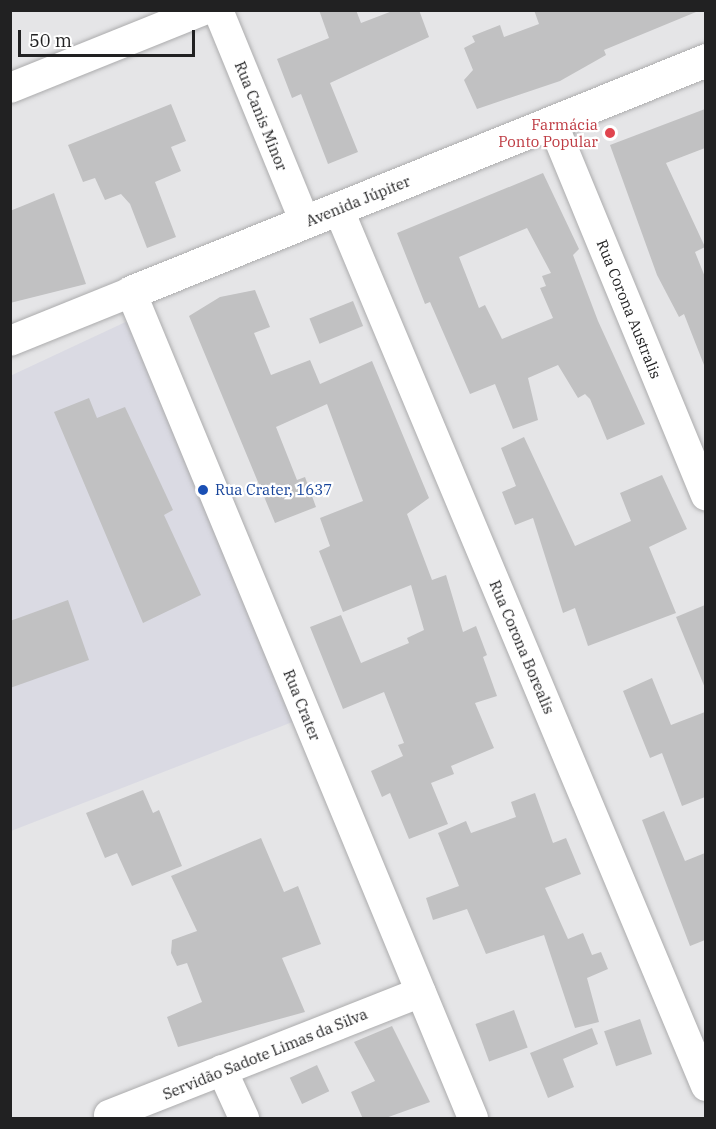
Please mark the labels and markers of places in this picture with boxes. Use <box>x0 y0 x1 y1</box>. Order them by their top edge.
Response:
place label: Farmácia Ponto Popular <box>498 115 598 150</box>
marker: Farmácia Ponto Popular <box>603 126 617 140</box>
place label: Rua Crater, 1637 <box>215 481 332 499</box>
marker: Rua Crater, 1637 <box>196 483 210 497</box>

